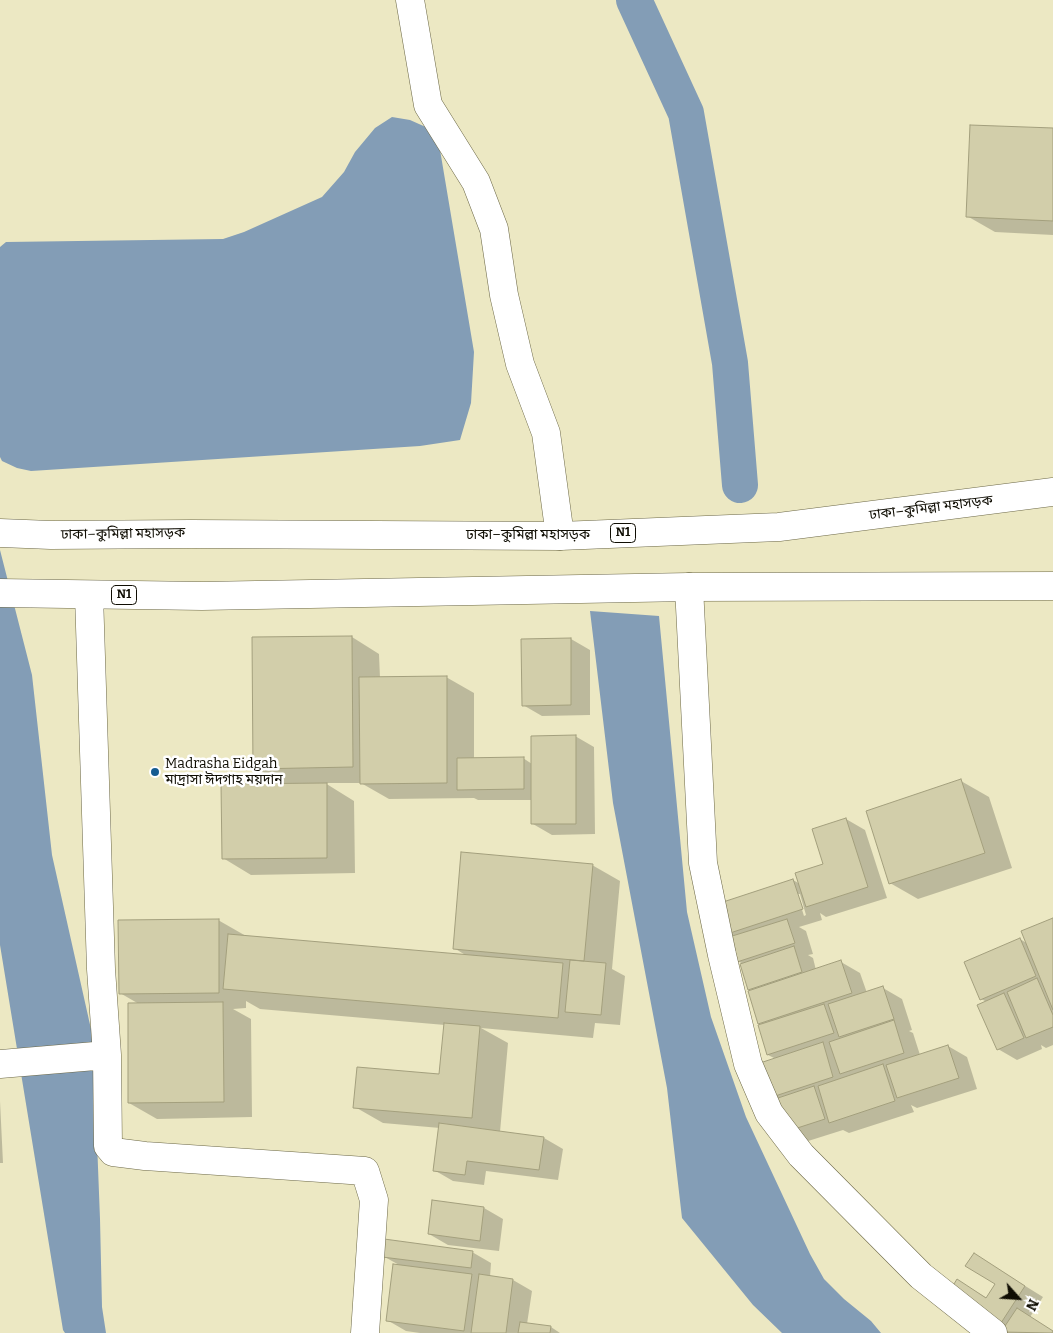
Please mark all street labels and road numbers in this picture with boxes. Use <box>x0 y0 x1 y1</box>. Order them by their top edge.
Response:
street label: ঢাকা–কুমিল্লা মহাসড়ক <box>868 492 994 524</box>
road number: N1 <box>610 524 636 542</box>
street label: ঢাকা–কুমিল্লা মহাসড়ক <box>61 525 185 543</box>
street label: ঢাকা–কুমিল্লা মহাসড়ক <box>466 527 590 543</box>
road number: N1 <box>112 586 136 604</box>

